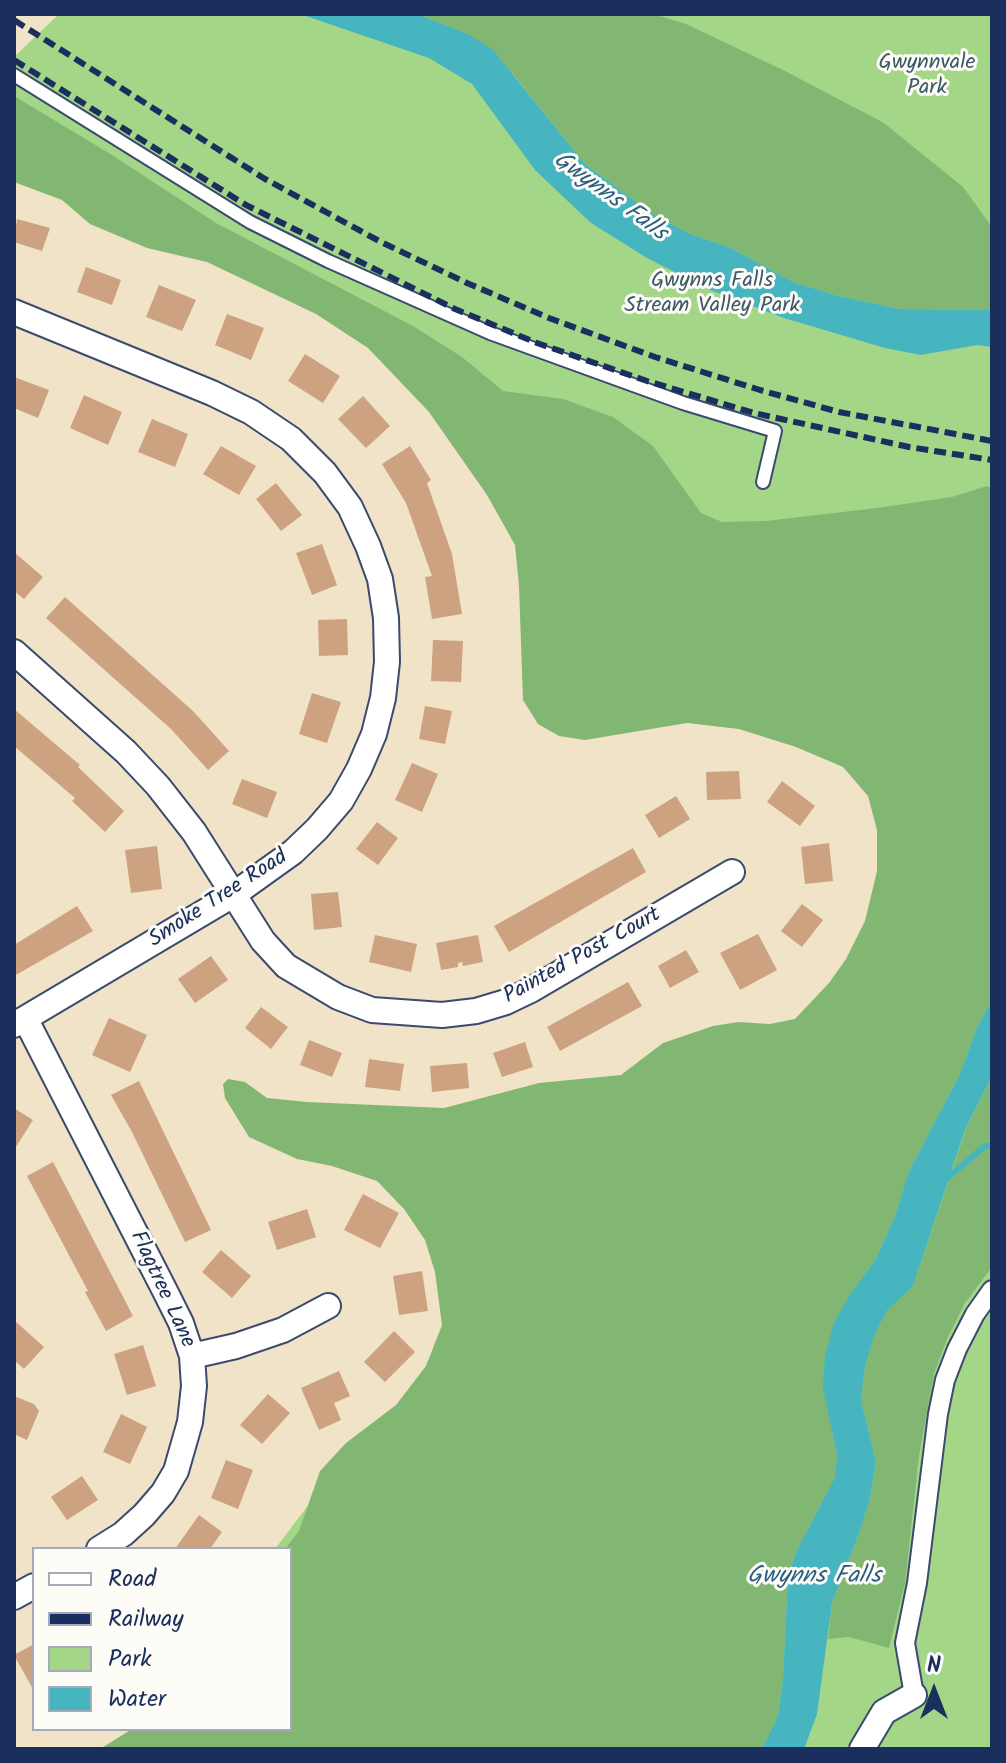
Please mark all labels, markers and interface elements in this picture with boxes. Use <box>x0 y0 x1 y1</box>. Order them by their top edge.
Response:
park label: Gwynnvale Park <box>879 51 975 102</box>
water label: Gwynns Falls <box>547 147 671 249</box>
park label: Gwynns Falls Stream Valley Park <box>624 269 800 320</box>
street label: Smoke Tree Road <box>145 845 293 955</box>
street label: Painted Post Court <box>500 903 666 1011</box>
street label: Flagtree Lane <box>122 1227 200 1353</box>
legend <box>32 1547 292 1731</box>
text: Road <box>108 1560 156 1599</box>
water label: Gwynns Falls <box>747 1564 881 1592</box>
text: Railway <box>108 1600 184 1639</box>
text: Park <box>108 1640 152 1679</box>
text: N <box>927 1649 941 1684</box>
north arrow <box>894 1651 974 1731</box>
text: Water <box>108 1680 166 1719</box>

